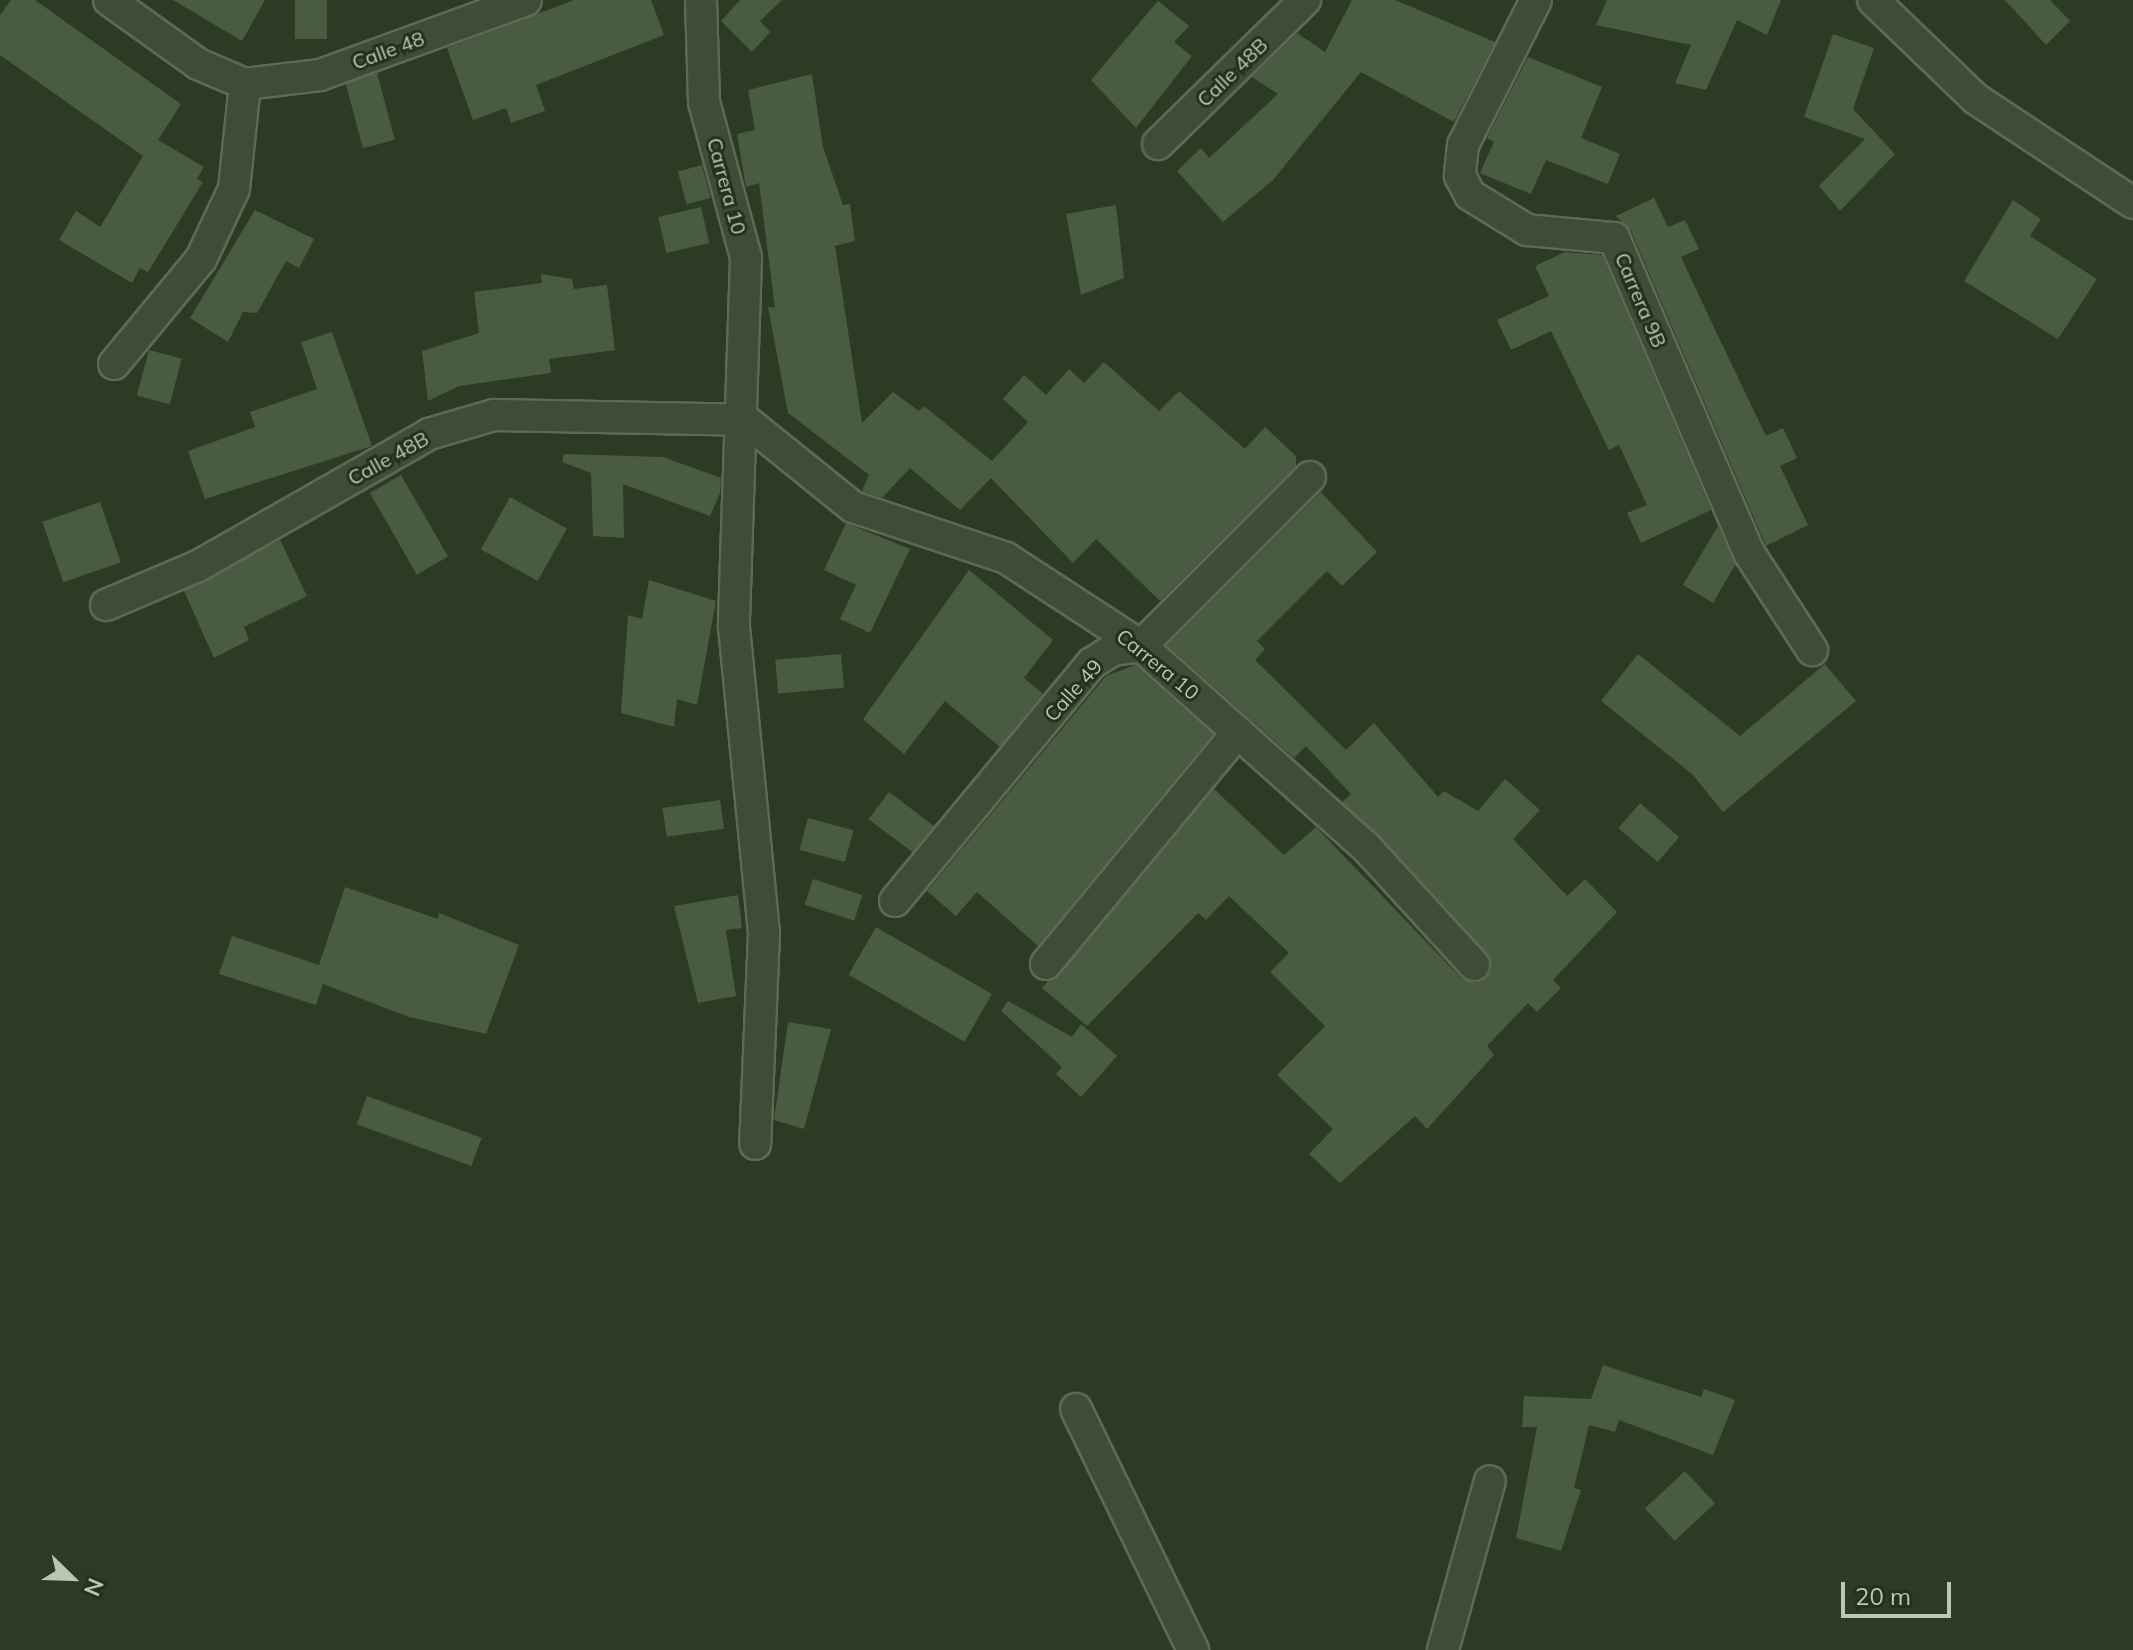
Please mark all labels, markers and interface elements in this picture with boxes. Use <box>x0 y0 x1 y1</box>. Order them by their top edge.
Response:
street label: Calle 48 <box>349 26 427 74</box>
street label: Calle 48B <box>1192 33 1272 111</box>
street label: Carrera 10 <box>703 135 751 237</box>
street label: Carrera 9B <box>1610 249 1672 351</box>
street label: Calle 48B <box>343 426 433 490</box>
street label: Carrera 10 <box>1112 624 1204 704</box>
street label: Calle 49 <box>1039 654 1107 726</box>
north arrow <box>32 1538 112 1618</box>
scale bar <box>1845 1566 1955 1616</box>
text: N <box>78 1574 110 1600</box>
text: 20 m <box>1855 1581 1911 1611</box>

